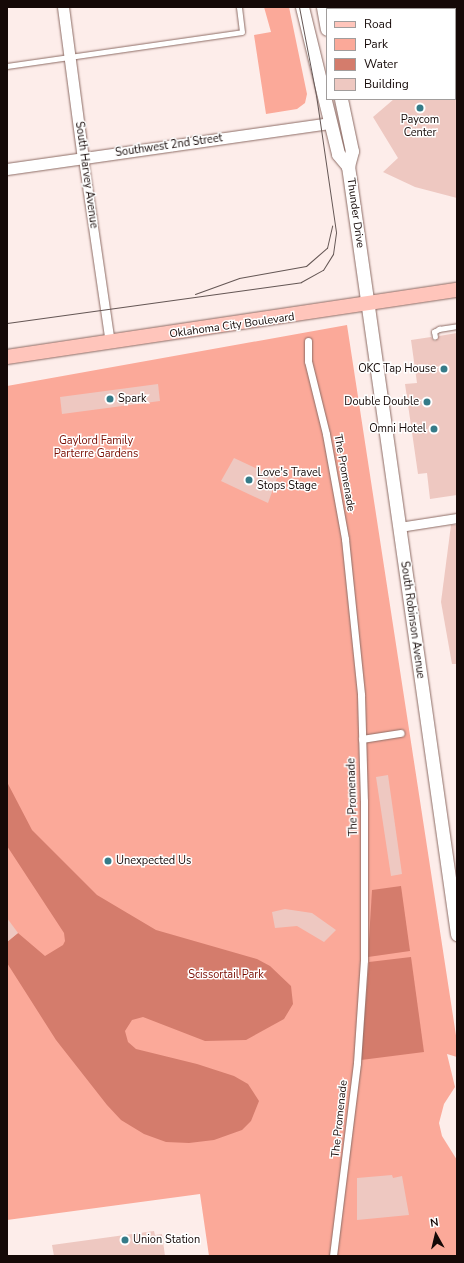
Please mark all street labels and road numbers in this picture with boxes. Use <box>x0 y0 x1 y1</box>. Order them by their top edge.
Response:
street label: South Harvey Avenue <box>72 121 100 229</box>
street label: Southwest 2nd Street <box>115 132 223 160</box>
street label: Thunder Drive <box>344 177 366 249</box>
street label: Oklahoma City Boulevard <box>169 311 295 341</box>
street label: The Promenade <box>331 433 357 513</box>
street label: South Robinson Avenue <box>397 560 427 680</box>
street label: The Promenade <box>345 758 361 836</box>
street label: The Promenade <box>329 1080 351 1158</box>

